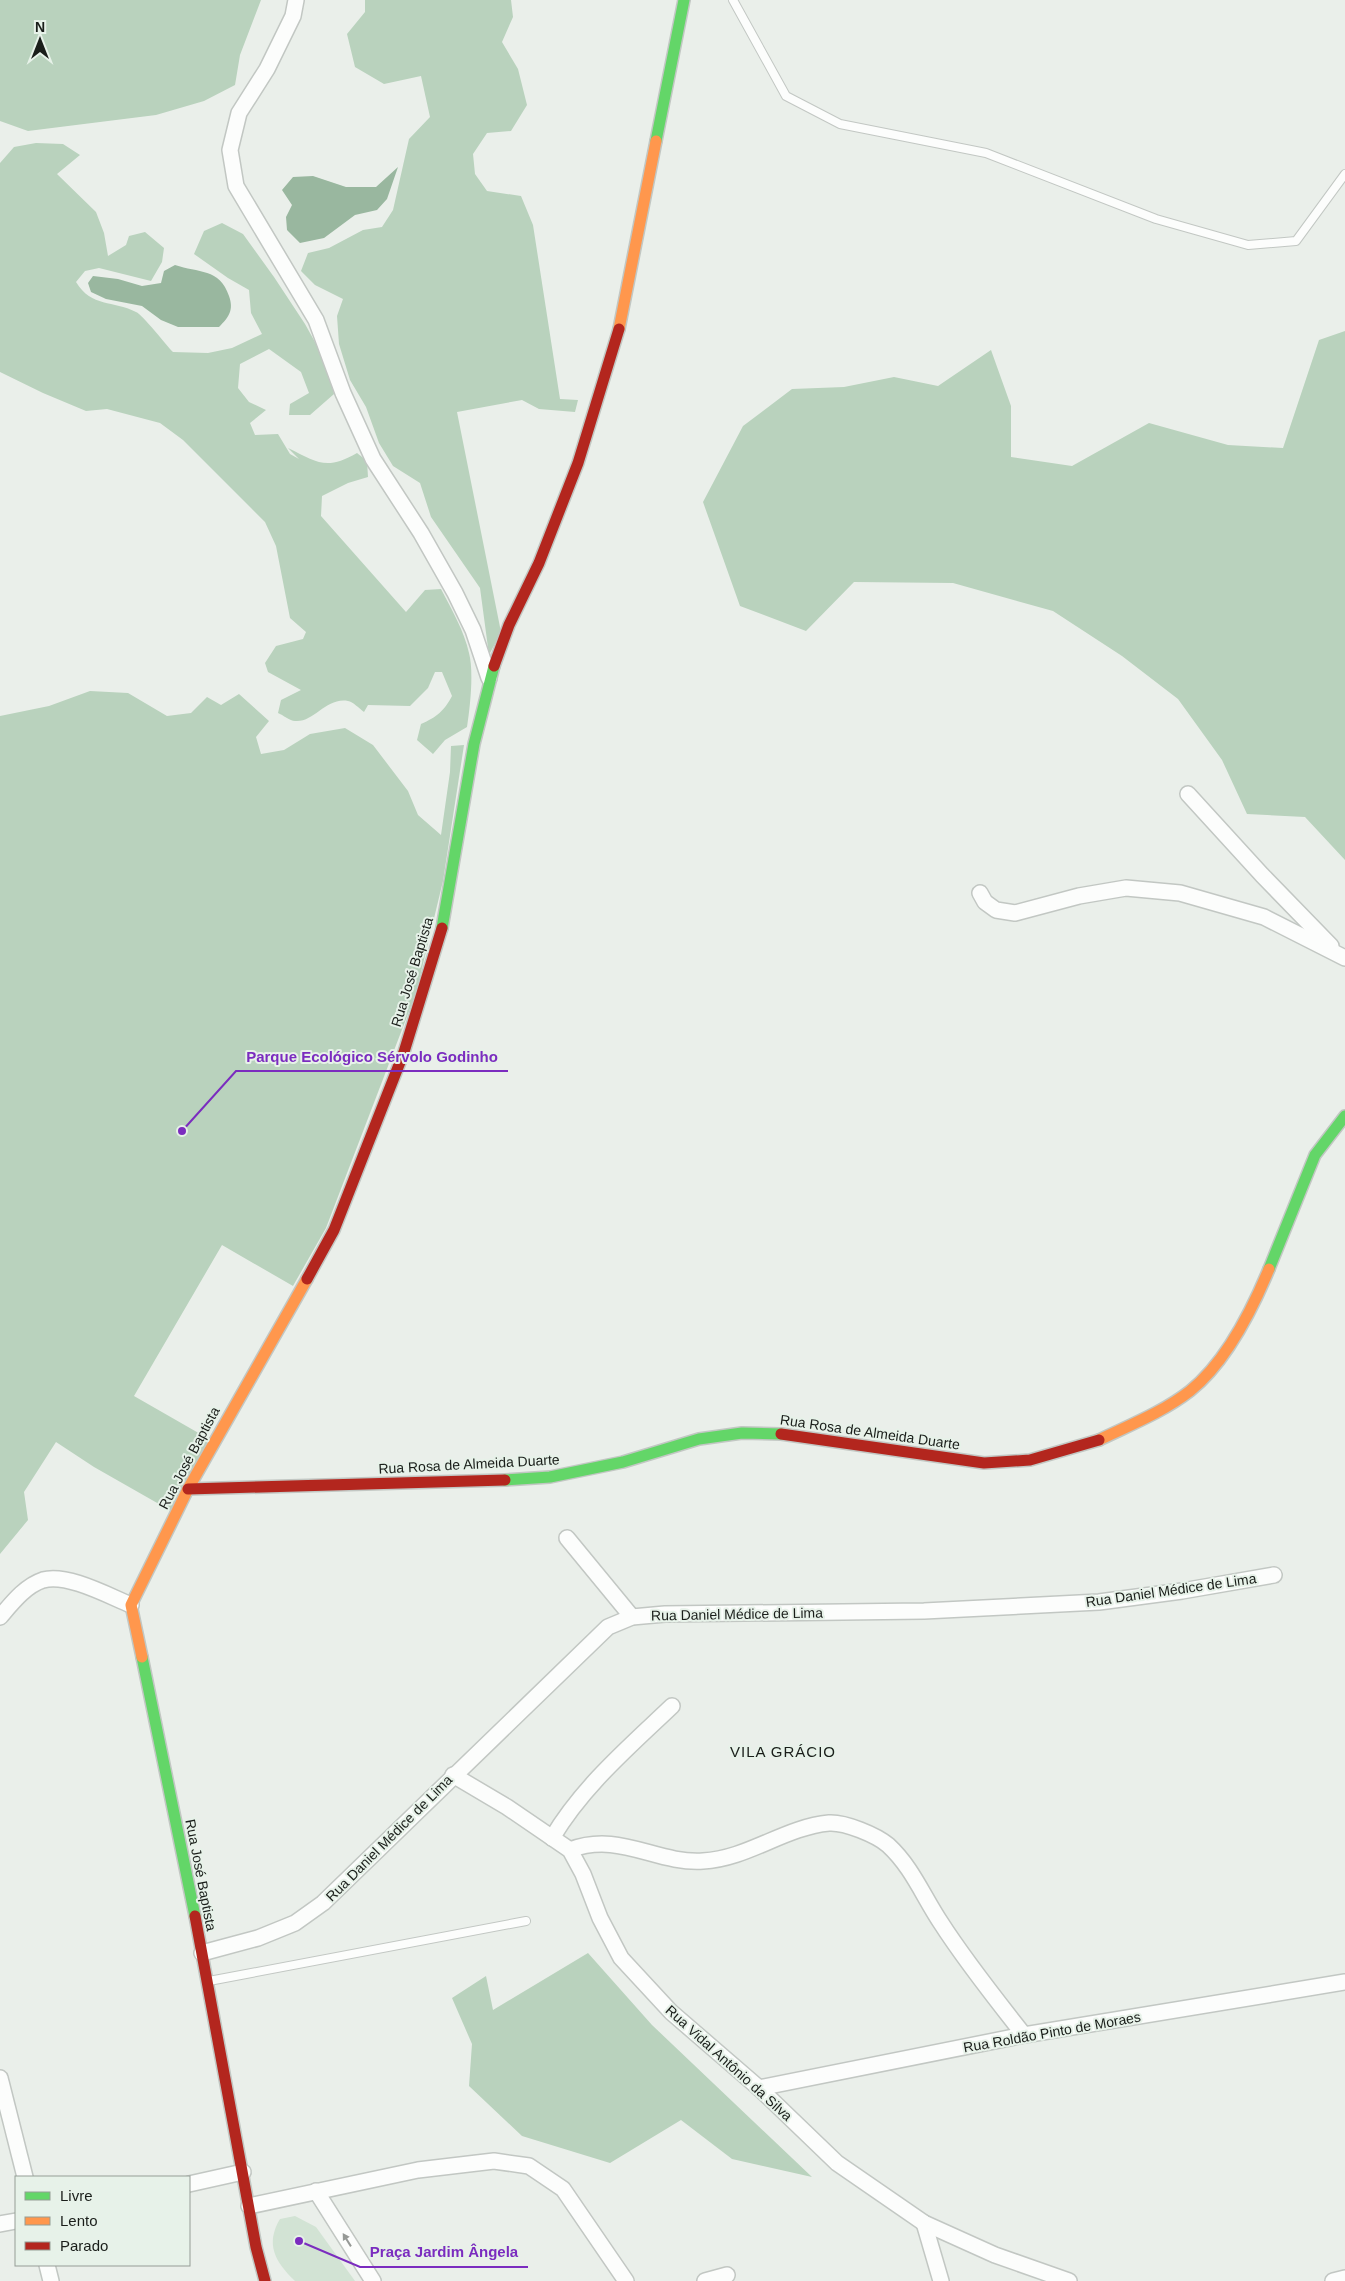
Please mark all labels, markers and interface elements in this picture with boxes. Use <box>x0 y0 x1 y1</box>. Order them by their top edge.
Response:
north arrow <box>15 15 65 65</box>
text: N <box>35 19 45 35</box>
street label: Rua José Baptista <box>388 915 436 1029</box>
callout: Parque Ecológico Sérvolo Godinho <box>236 1041 508 1071</box>
text: Parque Ecológico Sérvolo Godinho <box>246 1048 498 1065</box>
street label: Rua José Baptista <box>155 1404 223 1512</box>
street label: Rua Rosa de Almeida Duarte <box>779 1411 961 1453</box>
street label: Rua Rosa de Almeida Duarte <box>378 1451 560 1477</box>
street label: Rua Daniel Médice de Lima <box>1085 1570 1257 1610</box>
street label: Rua Daniel Médice de Lima <box>651 1604 823 1623</box>
district label: VILA GRÁCIO <box>730 1743 836 1760</box>
street label: Rua Daniel Médice de Lima <box>323 1771 456 1904</box>
street label: Rua José Baptista <box>182 1818 220 1933</box>
street label: Rua Vidal Antônio da Silva <box>662 2002 796 2124</box>
street label: Rua Roldão Pinto de Moraes <box>962 2009 1142 2055</box>
legend <box>15 2176 190 2266</box>
text: Livre <box>60 2187 93 2204</box>
text: Lento <box>60 2212 98 2229</box>
one-way arrow <box>343 2233 352 2246</box>
text: Parado <box>60 2237 108 2254</box>
callout: Praça Jardim Ângela <box>360 2237 528 2267</box>
text: Praça Jardim Ângela <box>370 2243 519 2260</box>

